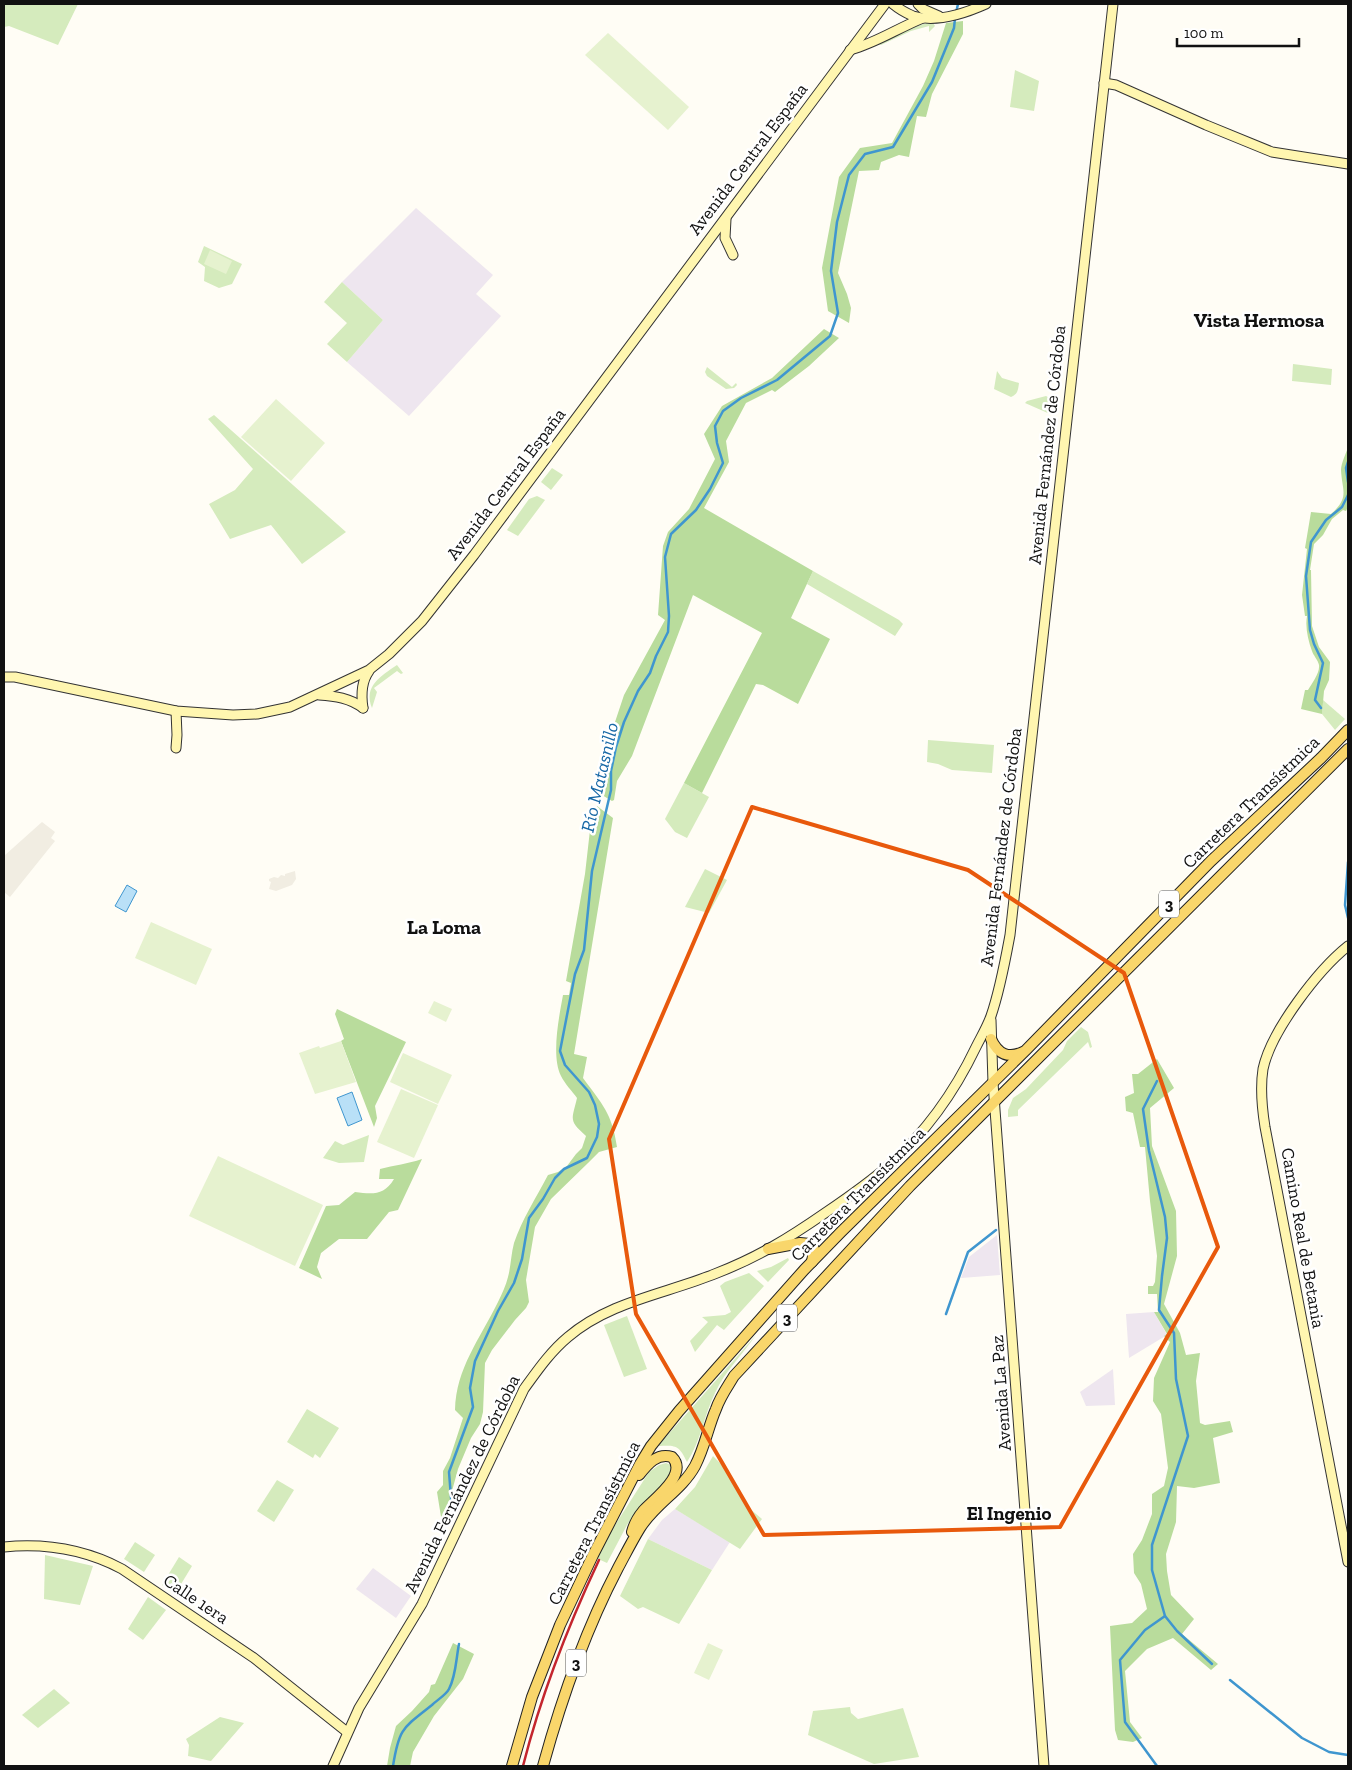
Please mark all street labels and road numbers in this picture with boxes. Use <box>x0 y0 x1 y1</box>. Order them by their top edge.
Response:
street label: Avenida Central España <box>684 78 812 239</box>
street label: Avenida Fernández de Córdoba <box>1024 324 1071 566</box>
street label: Avenida Central España <box>442 403 570 564</box>
street label: Avenida Fernández de Córdoba <box>975 726 1027 968</box>
street label: Carretera Transístmica <box>1178 731 1324 873</box>
road number: 3 <box>1159 891 1179 918</box>
street label: Carretera Transístmica <box>786 1122 930 1266</box>
street label: Camino Real de Betania <box>1276 1146 1330 1330</box>
road number: 3 <box>777 1305 797 1332</box>
street label: Avenida La Paz <box>986 1334 1016 1452</box>
street label: Avenida Fernández de Córdoba <box>399 1371 525 1597</box>
street label: Carretera Transístmica <box>543 1437 645 1609</box>
street label: Calle 1era <box>159 1569 233 1629</box>
road number: 3 <box>566 1650 586 1676</box>

